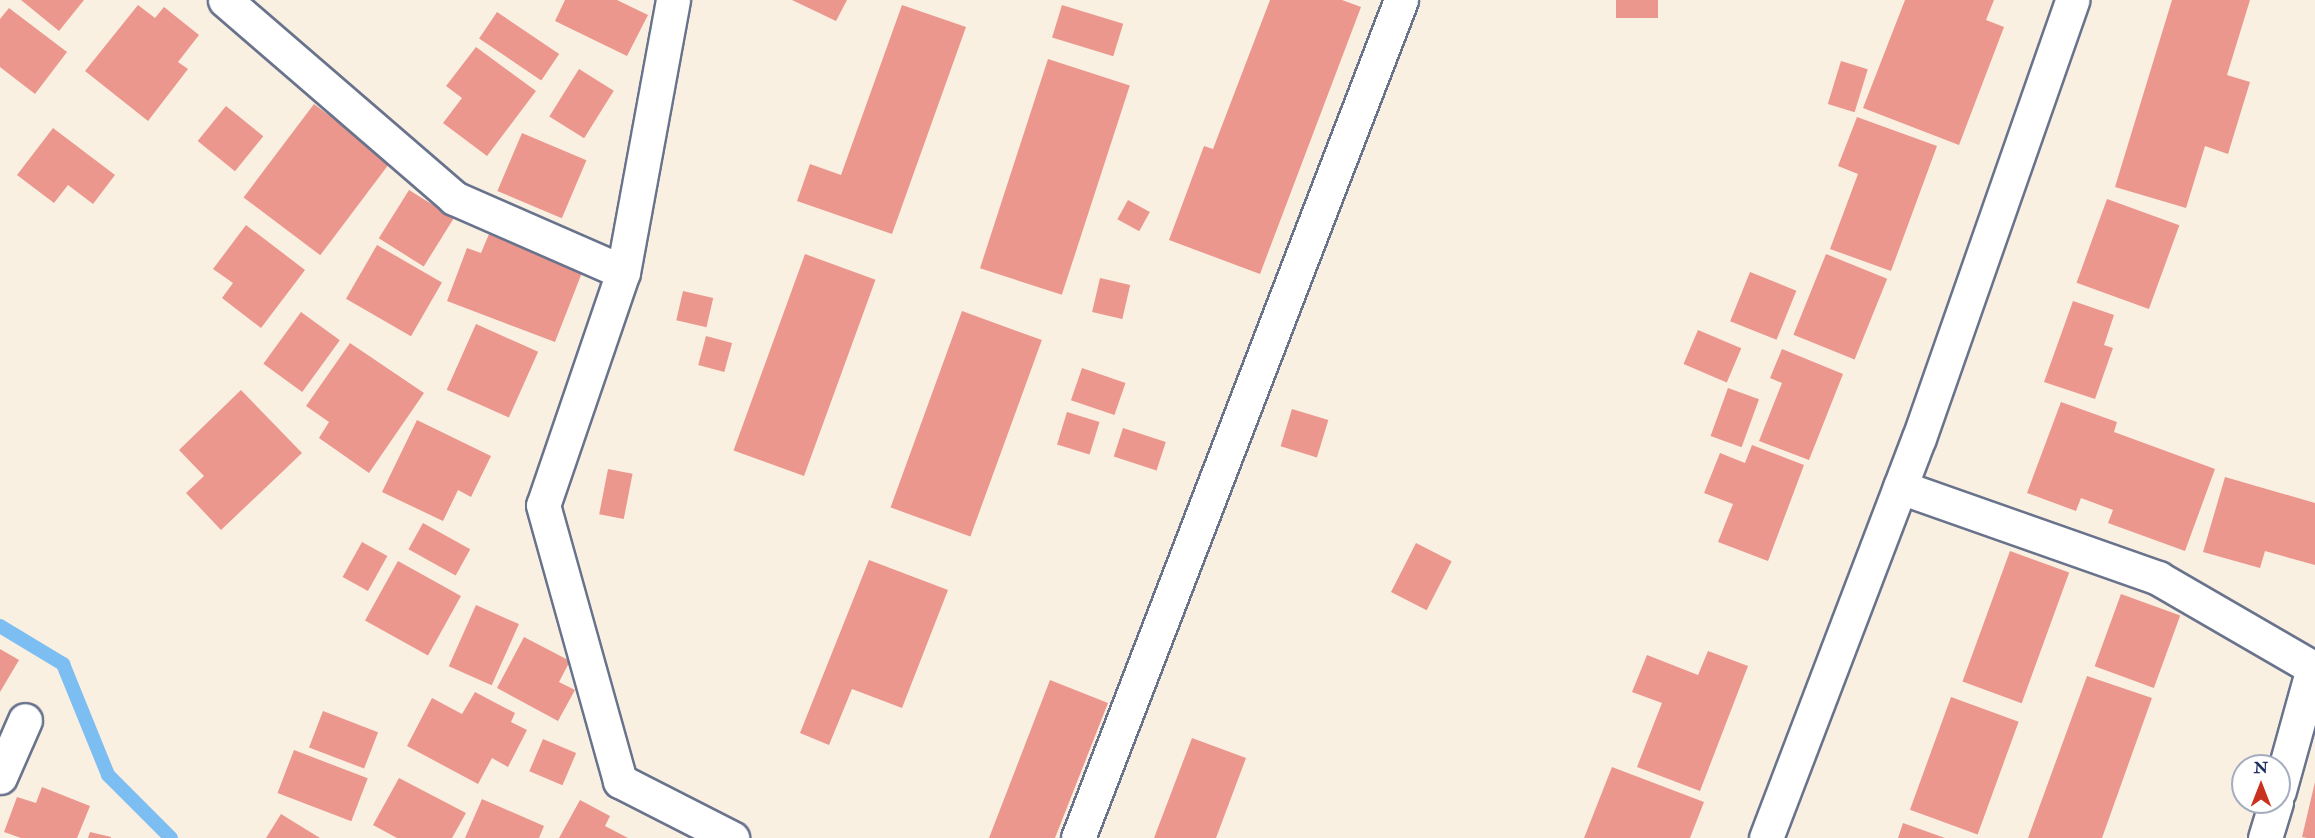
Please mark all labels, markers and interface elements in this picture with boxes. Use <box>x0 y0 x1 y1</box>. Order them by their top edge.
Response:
north arrow <box>2231 754 2291 814</box>
text: N <box>2254 758 2268 778</box>

